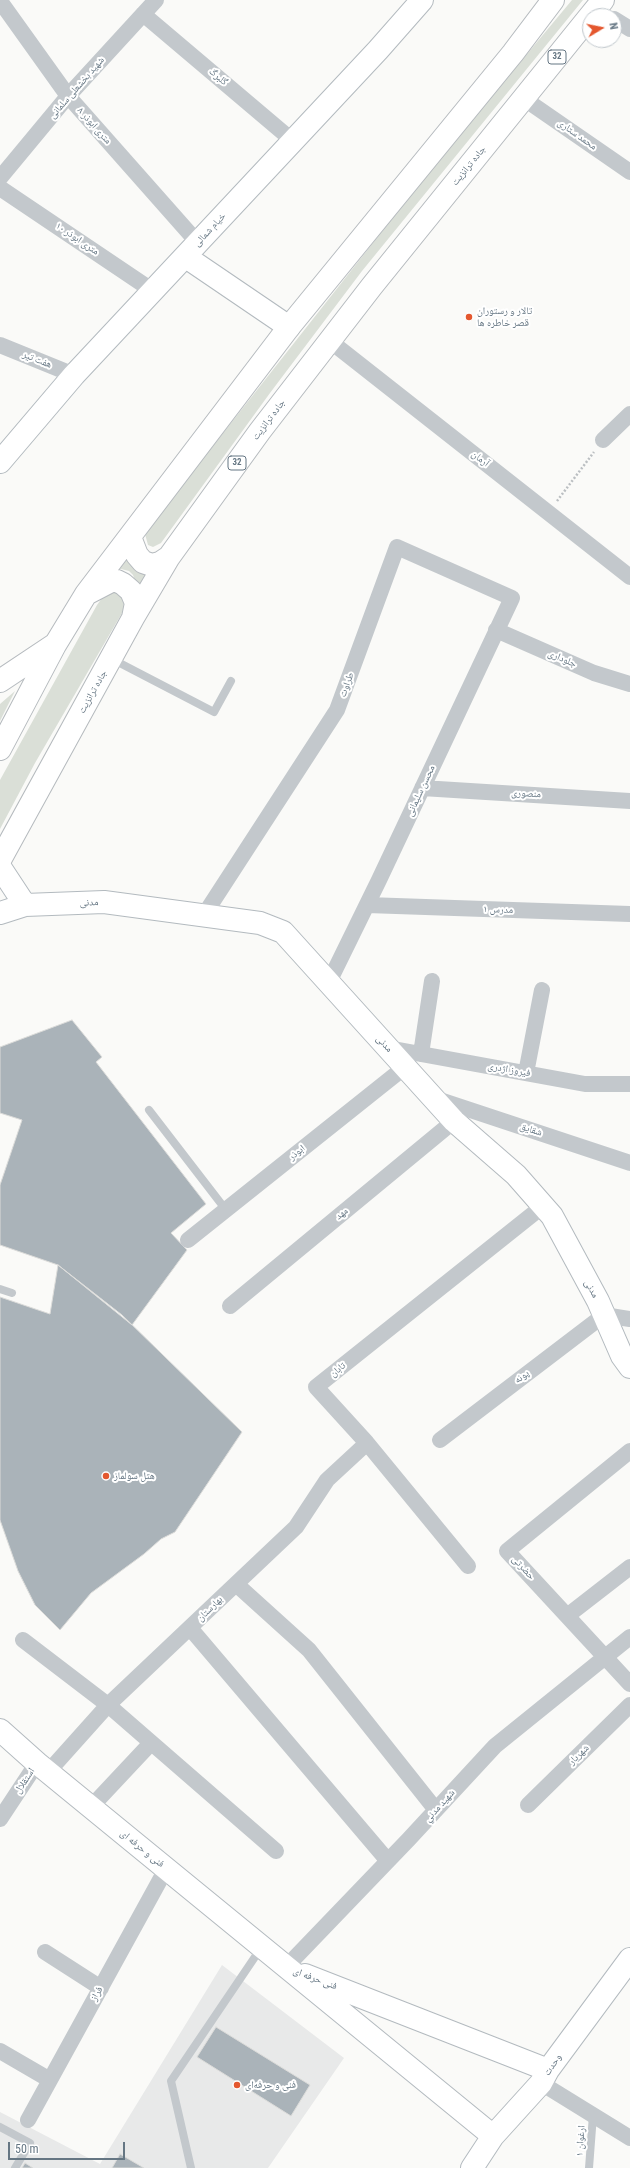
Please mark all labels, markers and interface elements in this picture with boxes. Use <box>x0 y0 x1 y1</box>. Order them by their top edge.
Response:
north arrow <box>582 8 622 48</box>
text: N <box>606 22 620 30</box>
road number: 32 <box>548 50 566 64</box>
street label: شهید بخشعلی سلمانی <box>47 55 107 121</box>
street label: گلبرگ <box>206 66 230 88</box>
street label: ۸ متری ابوذر <box>74 105 114 147</box>
street label: محمد ستاری <box>555 117 599 153</box>
street label: جاده ترانزیت <box>449 144 489 188</box>
street label: خیام شمالی <box>191 211 229 249</box>
street label: ۱۰ متری ابوذر <box>53 220 101 258</box>
place label: تالار و رستوران قصر خاطره ها <box>477 305 532 328</box>
marker: تالار و رستوران قصر خاطره ها <box>464 312 474 322</box>
street label: هفت تير <box>21 349 53 371</box>
street label: جاده ترانزیت <box>250 397 288 443</box>
street label: آرمان <box>469 448 491 470</box>
road number: 32 <box>228 456 246 470</box>
street label: جلوداری <box>546 648 578 670</box>
street label: جاده ترانزیت <box>76 668 110 716</box>
street label: طراوت <box>337 671 357 699</box>
street label: محسن سلیمانی <box>404 764 438 818</box>
street label: منصوری <box>511 787 541 801</box>
street label: مدنی <box>79 897 99 909</box>
street label: مدرس ۱ <box>483 903 513 917</box>
street label: مدنی <box>373 1033 395 1055</box>
street label: فیروز اژدری <box>487 1060 531 1080</box>
street label: شقایق <box>518 1121 544 1139</box>
street label: ابوذر <box>286 1143 308 1163</box>
street label: مهد <box>333 1205 351 1223</box>
street label: مدنی <box>581 1278 601 1300</box>
street label: تابان <box>328 1360 348 1380</box>
street label: پونه <box>512 1368 532 1386</box>
place label: هتل سولماز <box>114 1470 155 1482</box>
marker: هتل سولماز <box>101 1471 111 1481</box>
street label: حضرتی <box>509 1553 537 1583</box>
street label: بهارستان <box>194 1594 226 1624</box>
street label: شهریار <box>566 1742 592 1768</box>
street label: استقلال <box>12 1766 38 1796</box>
street label: شهيد مدني <box>422 1787 458 1825</box>
street label: فنی و حرفه ای <box>118 1828 166 1870</box>
street label: فنی حرفه ای <box>291 1965 339 1993</box>
street label: فراز <box>88 1985 106 2003</box>
street label: وحدت <box>541 2052 565 2078</box>
place label: فنی و حرفه‌ای <box>245 2079 296 2091</box>
marker: فنی و حرفه‌ای <box>232 2080 242 2090</box>
street label: ارغوان ۱ <box>574 2125 588 2157</box>
scale bar <box>10 2134 127 2160</box>
text: 50 m <box>15 2142 39 2156</box>

